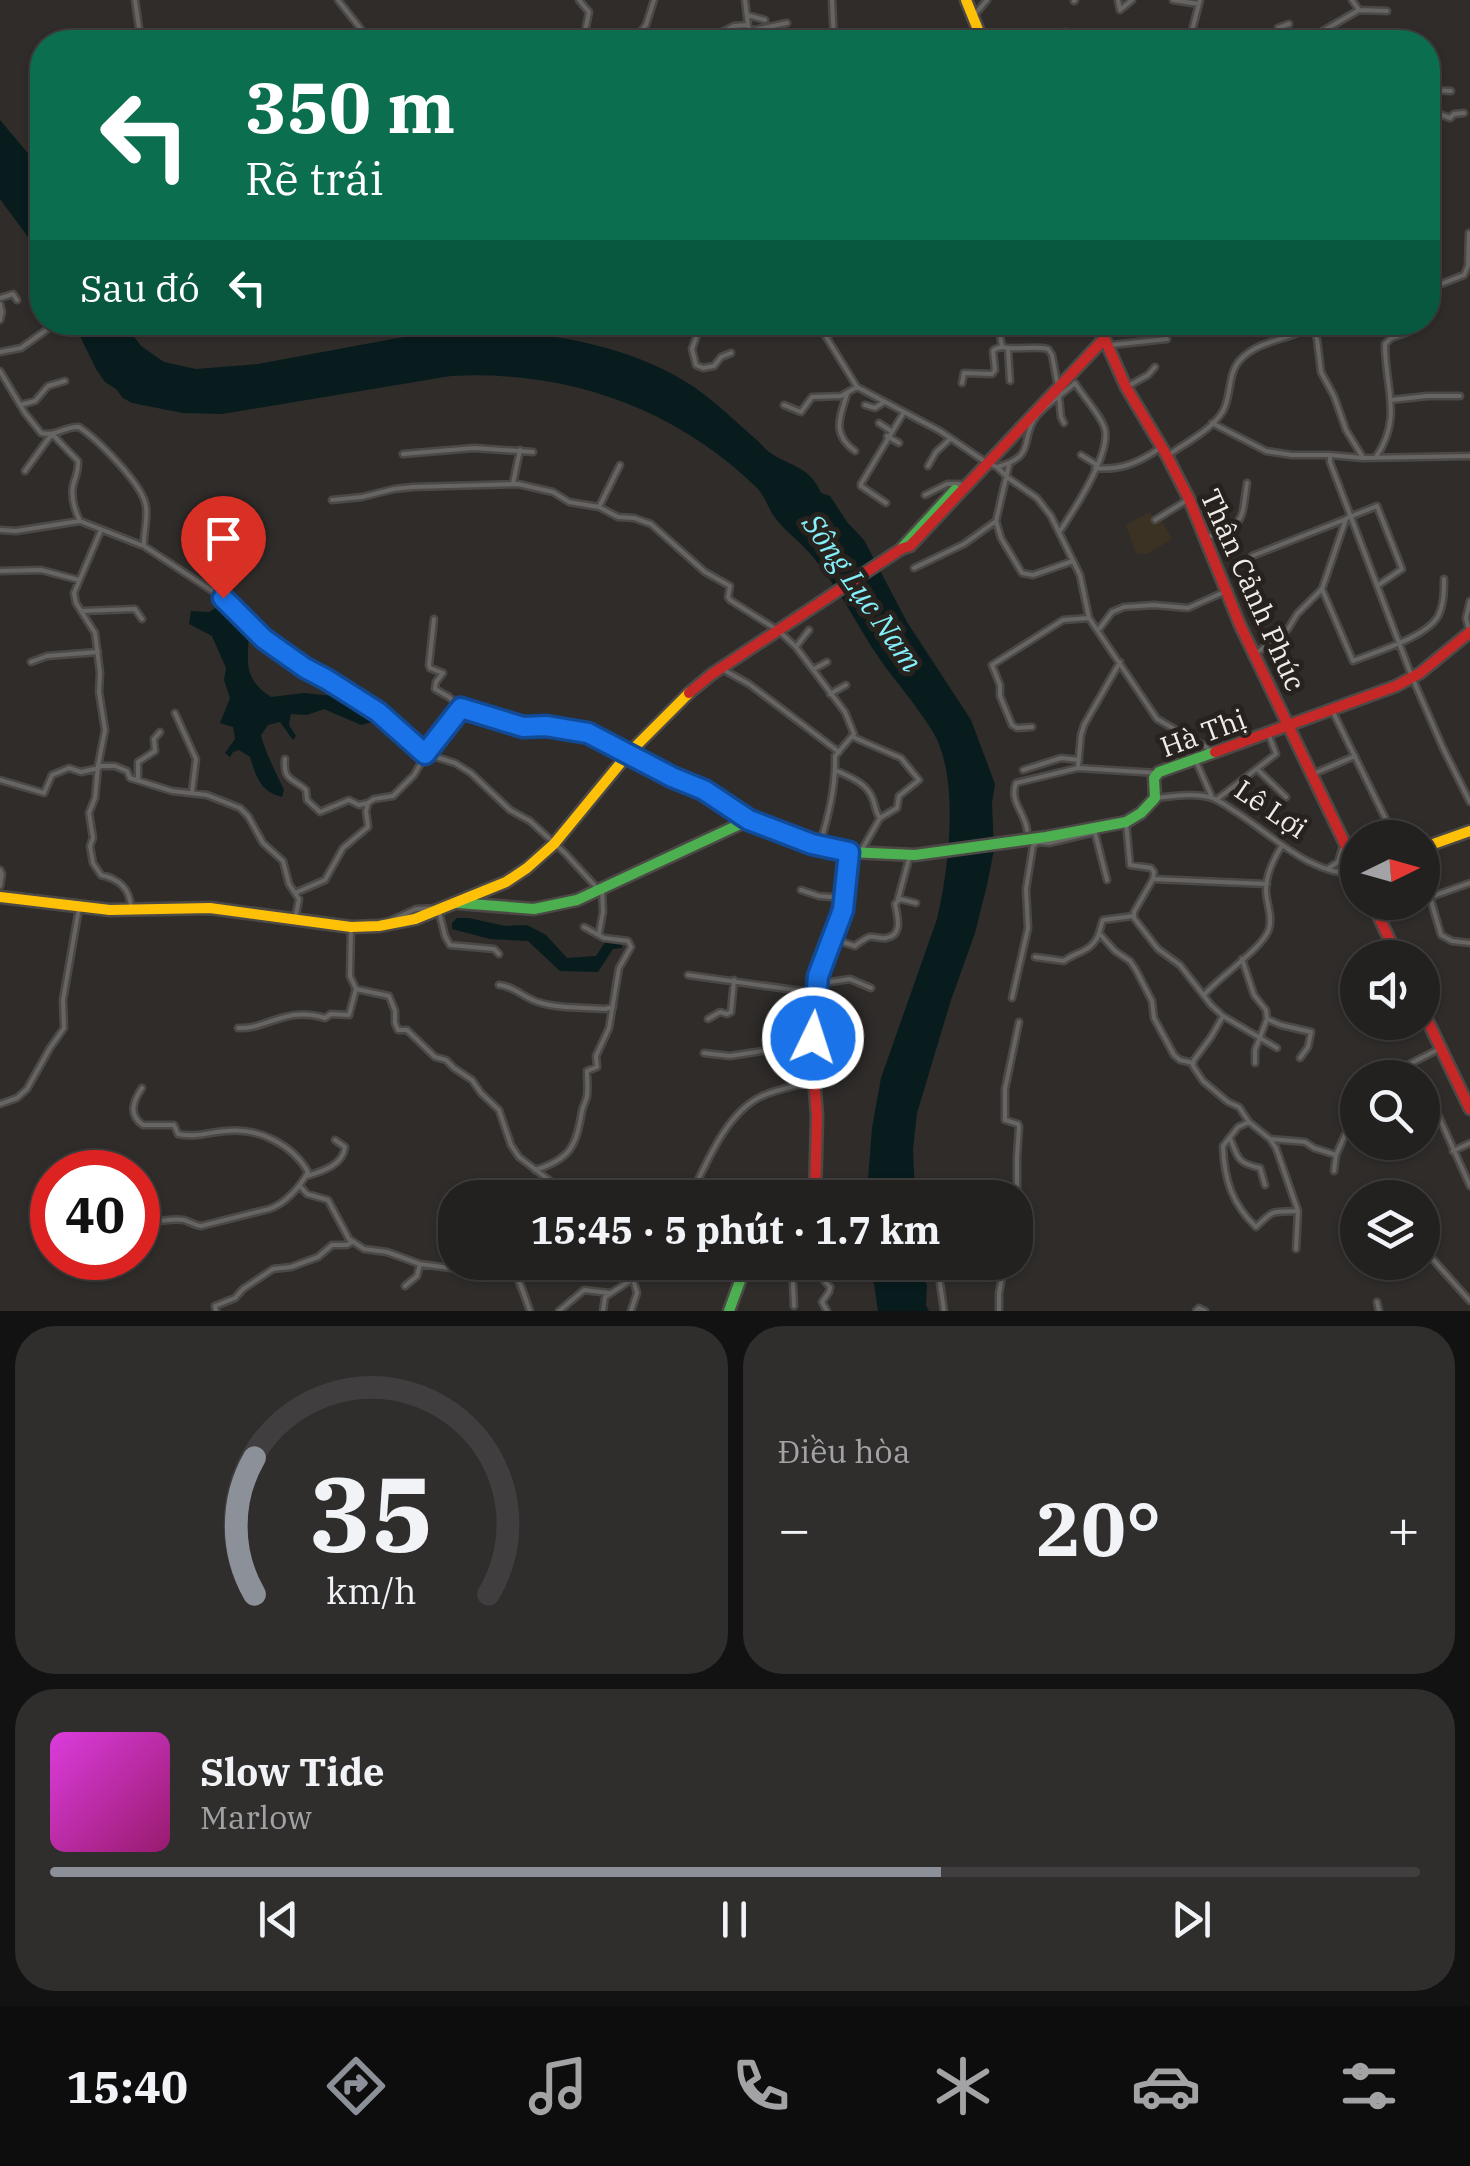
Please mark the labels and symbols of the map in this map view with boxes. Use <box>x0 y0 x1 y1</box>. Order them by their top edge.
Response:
street label: Thân Cảnh Phúc <box>1192 483 1315 697</box>
pin <box>181 496 266 599</box>
water label: Sông Lục Nam <box>794 505 932 679</box>
street label: Hà Thị <box>1155 700 1251 765</box>
street label: Lê Lợi <box>1228 771 1315 846</box>
north arrow <box>1340 820 1440 920</box>
position arrow <box>761 986 865 1090</box>
speed limit sign: 40 <box>30 1150 160 1280</box>

